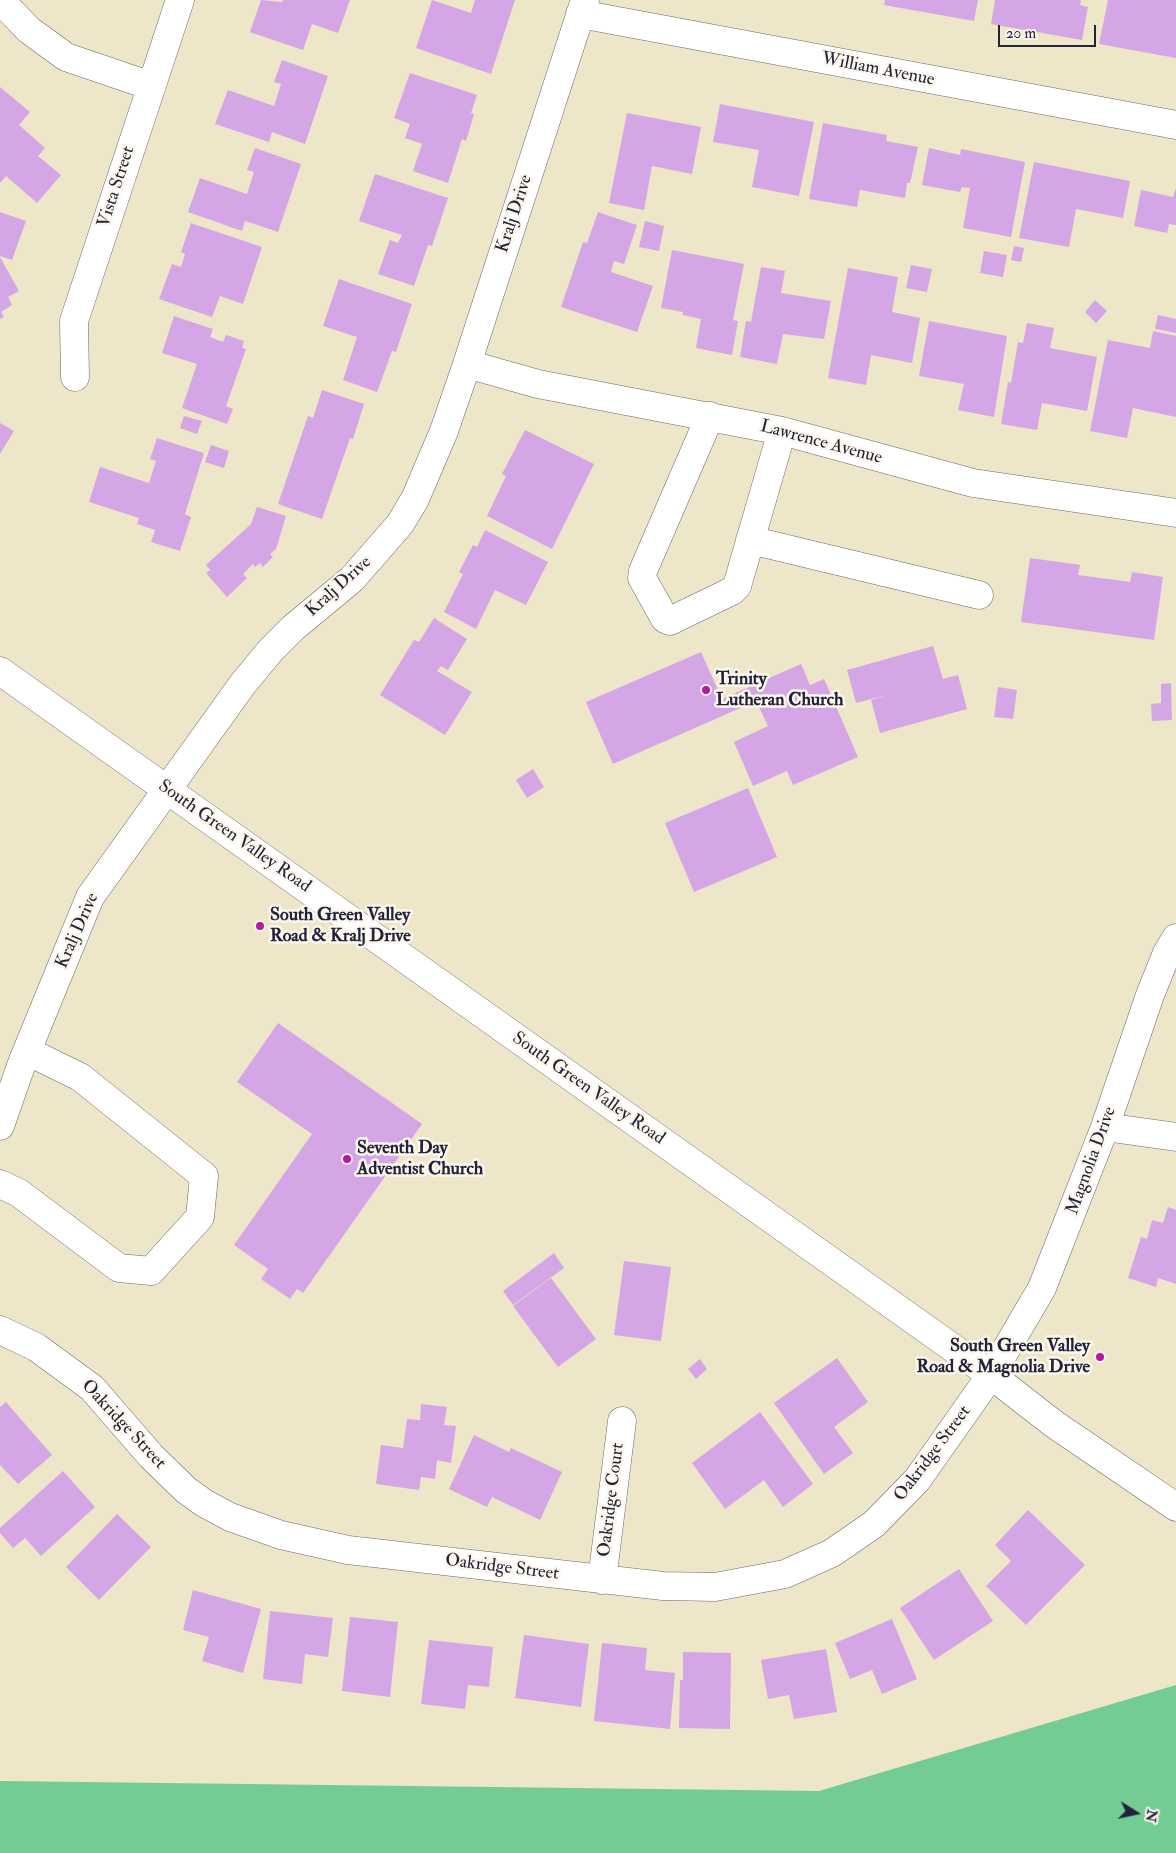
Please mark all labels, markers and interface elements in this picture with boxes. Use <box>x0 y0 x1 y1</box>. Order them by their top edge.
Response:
scale bar <box>1001 15 1098 47</box>
text: 20 m <box>1006 24 1036 43</box>
street label: William Avenue <box>820 48 936 92</box>
street label: Vista Street <box>94 144 140 230</box>
street label: Kralj Drive <box>492 172 538 256</box>
street label: Lawrence Avenue <box>758 416 884 470</box>
street label: Kralj Drive <box>302 552 376 622</box>
place label: Trinity Lutheran Church <box>716 669 843 712</box>
marker: Trinity Lutheran Church <box>700 684 712 696</box>
street label: South Green Valley Road <box>153 776 315 898</box>
street label: Kralj Drive <box>52 890 104 972</box>
place label: South Green Valley Road & Kralj Drive <box>270 905 411 948</box>
marker: South Green Valley Road & Kralj Drive <box>254 920 266 932</box>
street label: South Green Valley Road <box>507 1028 669 1150</box>
street label: Magnolia Drive <box>1062 1104 1122 1218</box>
place label: Seventh Day Adventist Church <box>357 1138 483 1180</box>
marker: Seventh Day Adventist Church <box>341 1153 353 1165</box>
place label: South Green Valley Road & Magnolia Drive <box>917 1336 1090 1378</box>
marker: South Green Valley Road & Magnolia Drive <box>1094 1351 1106 1363</box>
street label: Oakridge Street <box>76 1376 170 1474</box>
street label: Oakridge Street <box>890 1402 976 1506</box>
street label: Oakridge Court <box>594 1442 630 1558</box>
street label: Oakridge Street <box>444 1550 560 1586</box>
north arrow <box>1111 1788 1161 1838</box>
text: N <box>1142 1808 1161 1823</box>

